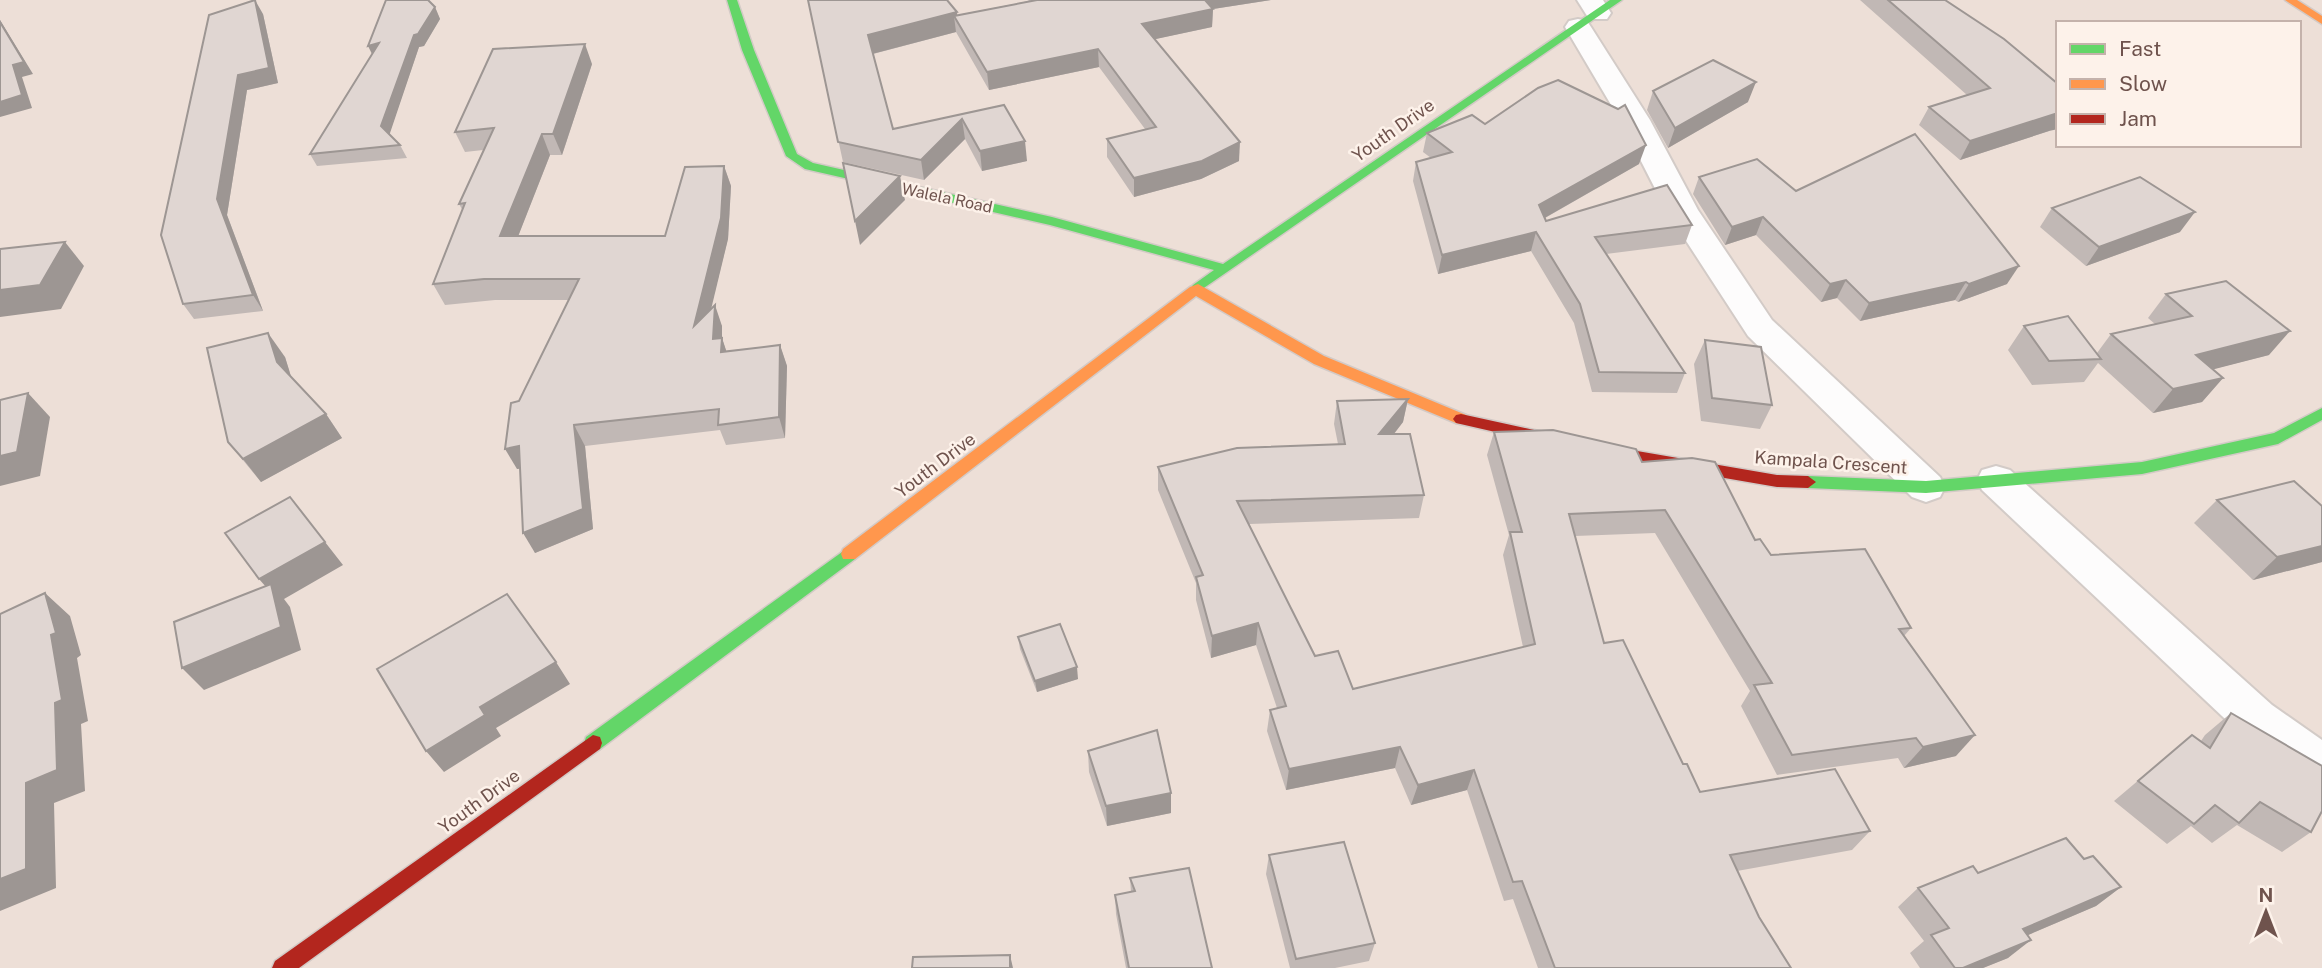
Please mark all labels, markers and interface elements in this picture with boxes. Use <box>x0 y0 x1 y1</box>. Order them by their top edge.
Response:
legend <box>2056 21 2301 147</box>
text: Fast <box>2119 36 2161 61</box>
text: Slow <box>2119 71 2167 96</box>
street label: Youth Drive <box>1348 94 1438 166</box>
text: Jam <box>2119 106 2157 131</box>
street label: Walela Road <box>900 179 994 217</box>
street label: Youth Drive <box>891 428 979 502</box>
street label: Kampala Crescent <box>1754 446 1908 478</box>
street label: Youth Drive <box>434 765 524 837</box>
north arrow <box>2231 877 2301 947</box>
text: N <box>2259 884 2273 906</box>

